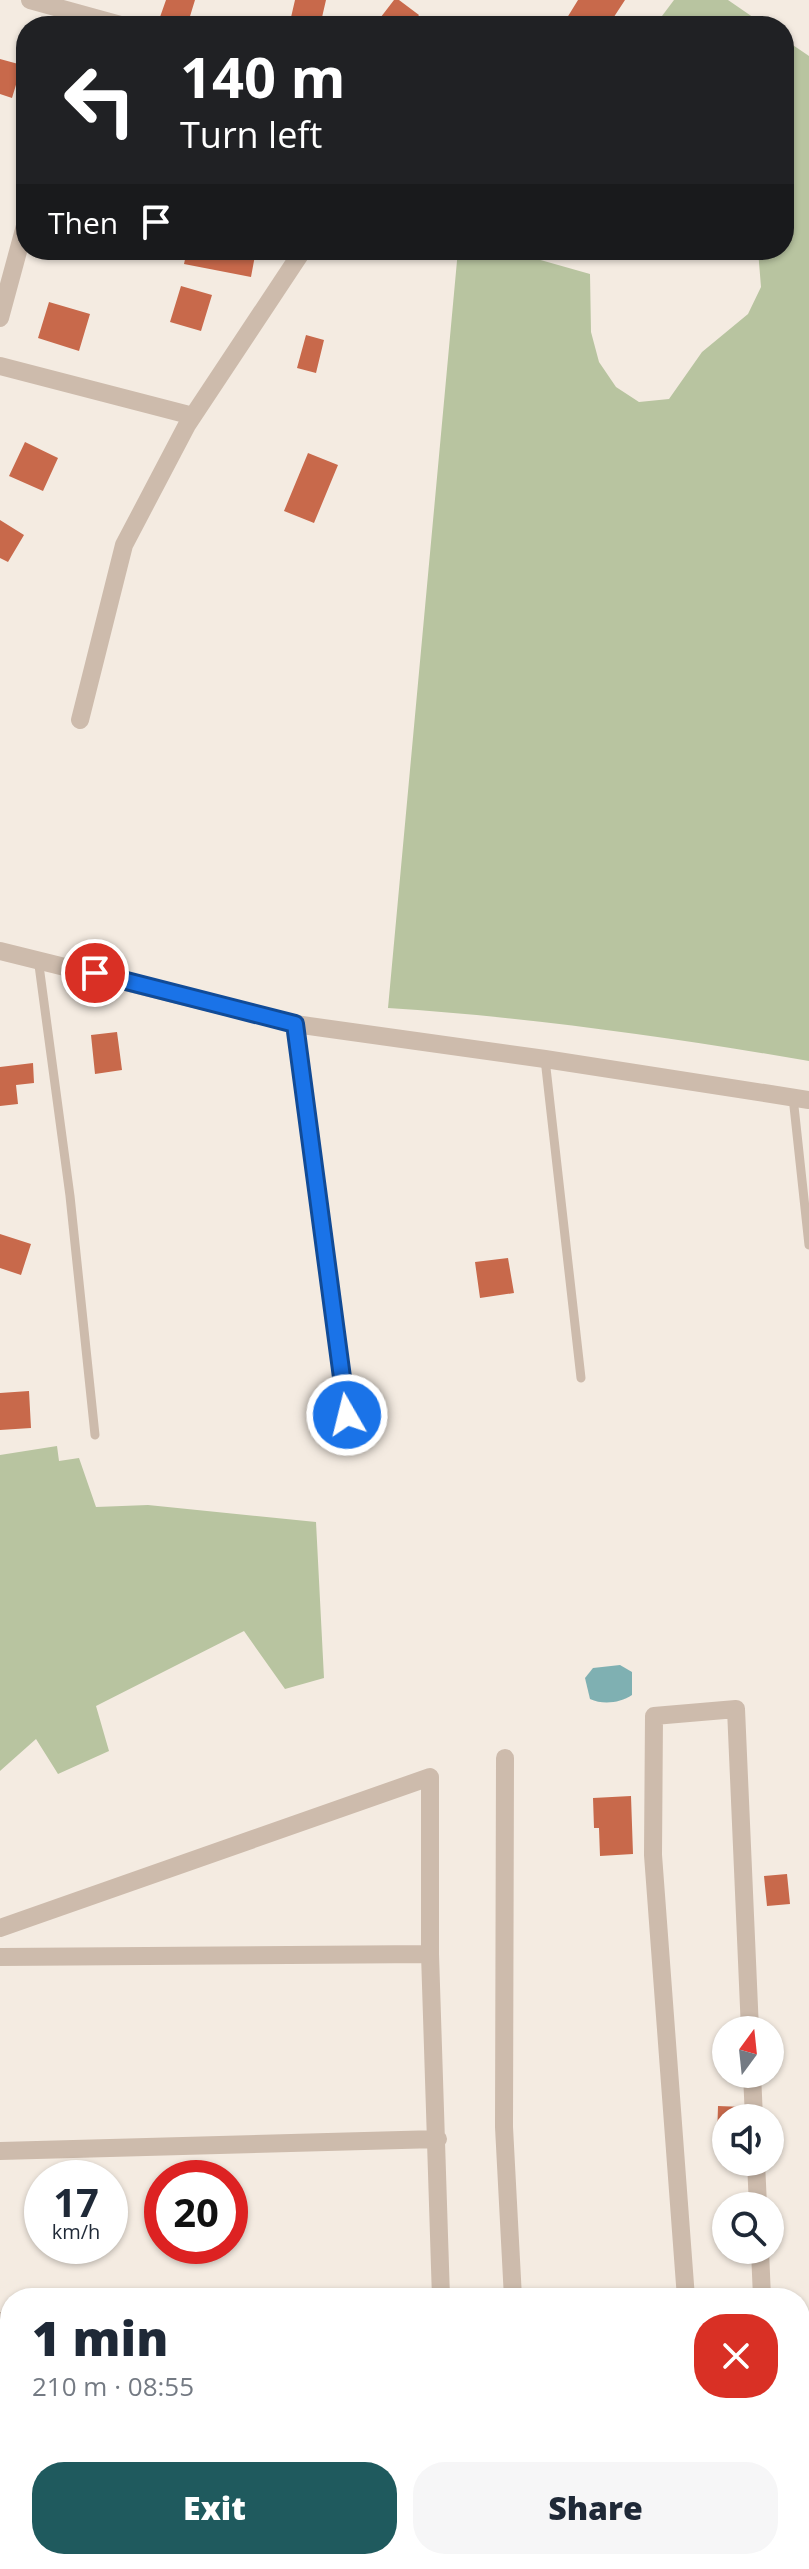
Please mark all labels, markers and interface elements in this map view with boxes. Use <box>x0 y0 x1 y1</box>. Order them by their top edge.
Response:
text: 140 m <box>180 38 346 114</box>
icon: left <box>48 48 152 152</box>
text: Turn left <box>180 110 322 159</box>
icon: arrive <box>134 200 178 244</box>
text: Then <box>48 202 118 243</box>
pin <box>61 939 129 1007</box>
icon: arrive <box>73 951 117 995</box>
position arrow <box>305 1373 389 1457</box>
north arrow <box>712 2016 784 2088</box>
map controls <box>712 2016 784 2264</box>
button: sound <box>712 2104 784 2176</box>
speed limit sign: 20 <box>144 2160 248 2264</box>
text: 17 <box>53 2174 99 2229</box>
button: search <box>712 2192 784 2264</box>
text: km/h <box>52 2218 100 2245</box>
text: 1 min <box>32 2305 168 2370</box>
button: close <box>694 2314 778 2398</box>
text: 210 m · 08:55 <box>32 2368 194 2404</box>
button: Exit <box>32 2462 397 2554</box>
button: Share <box>413 2462 778 2554</box>

